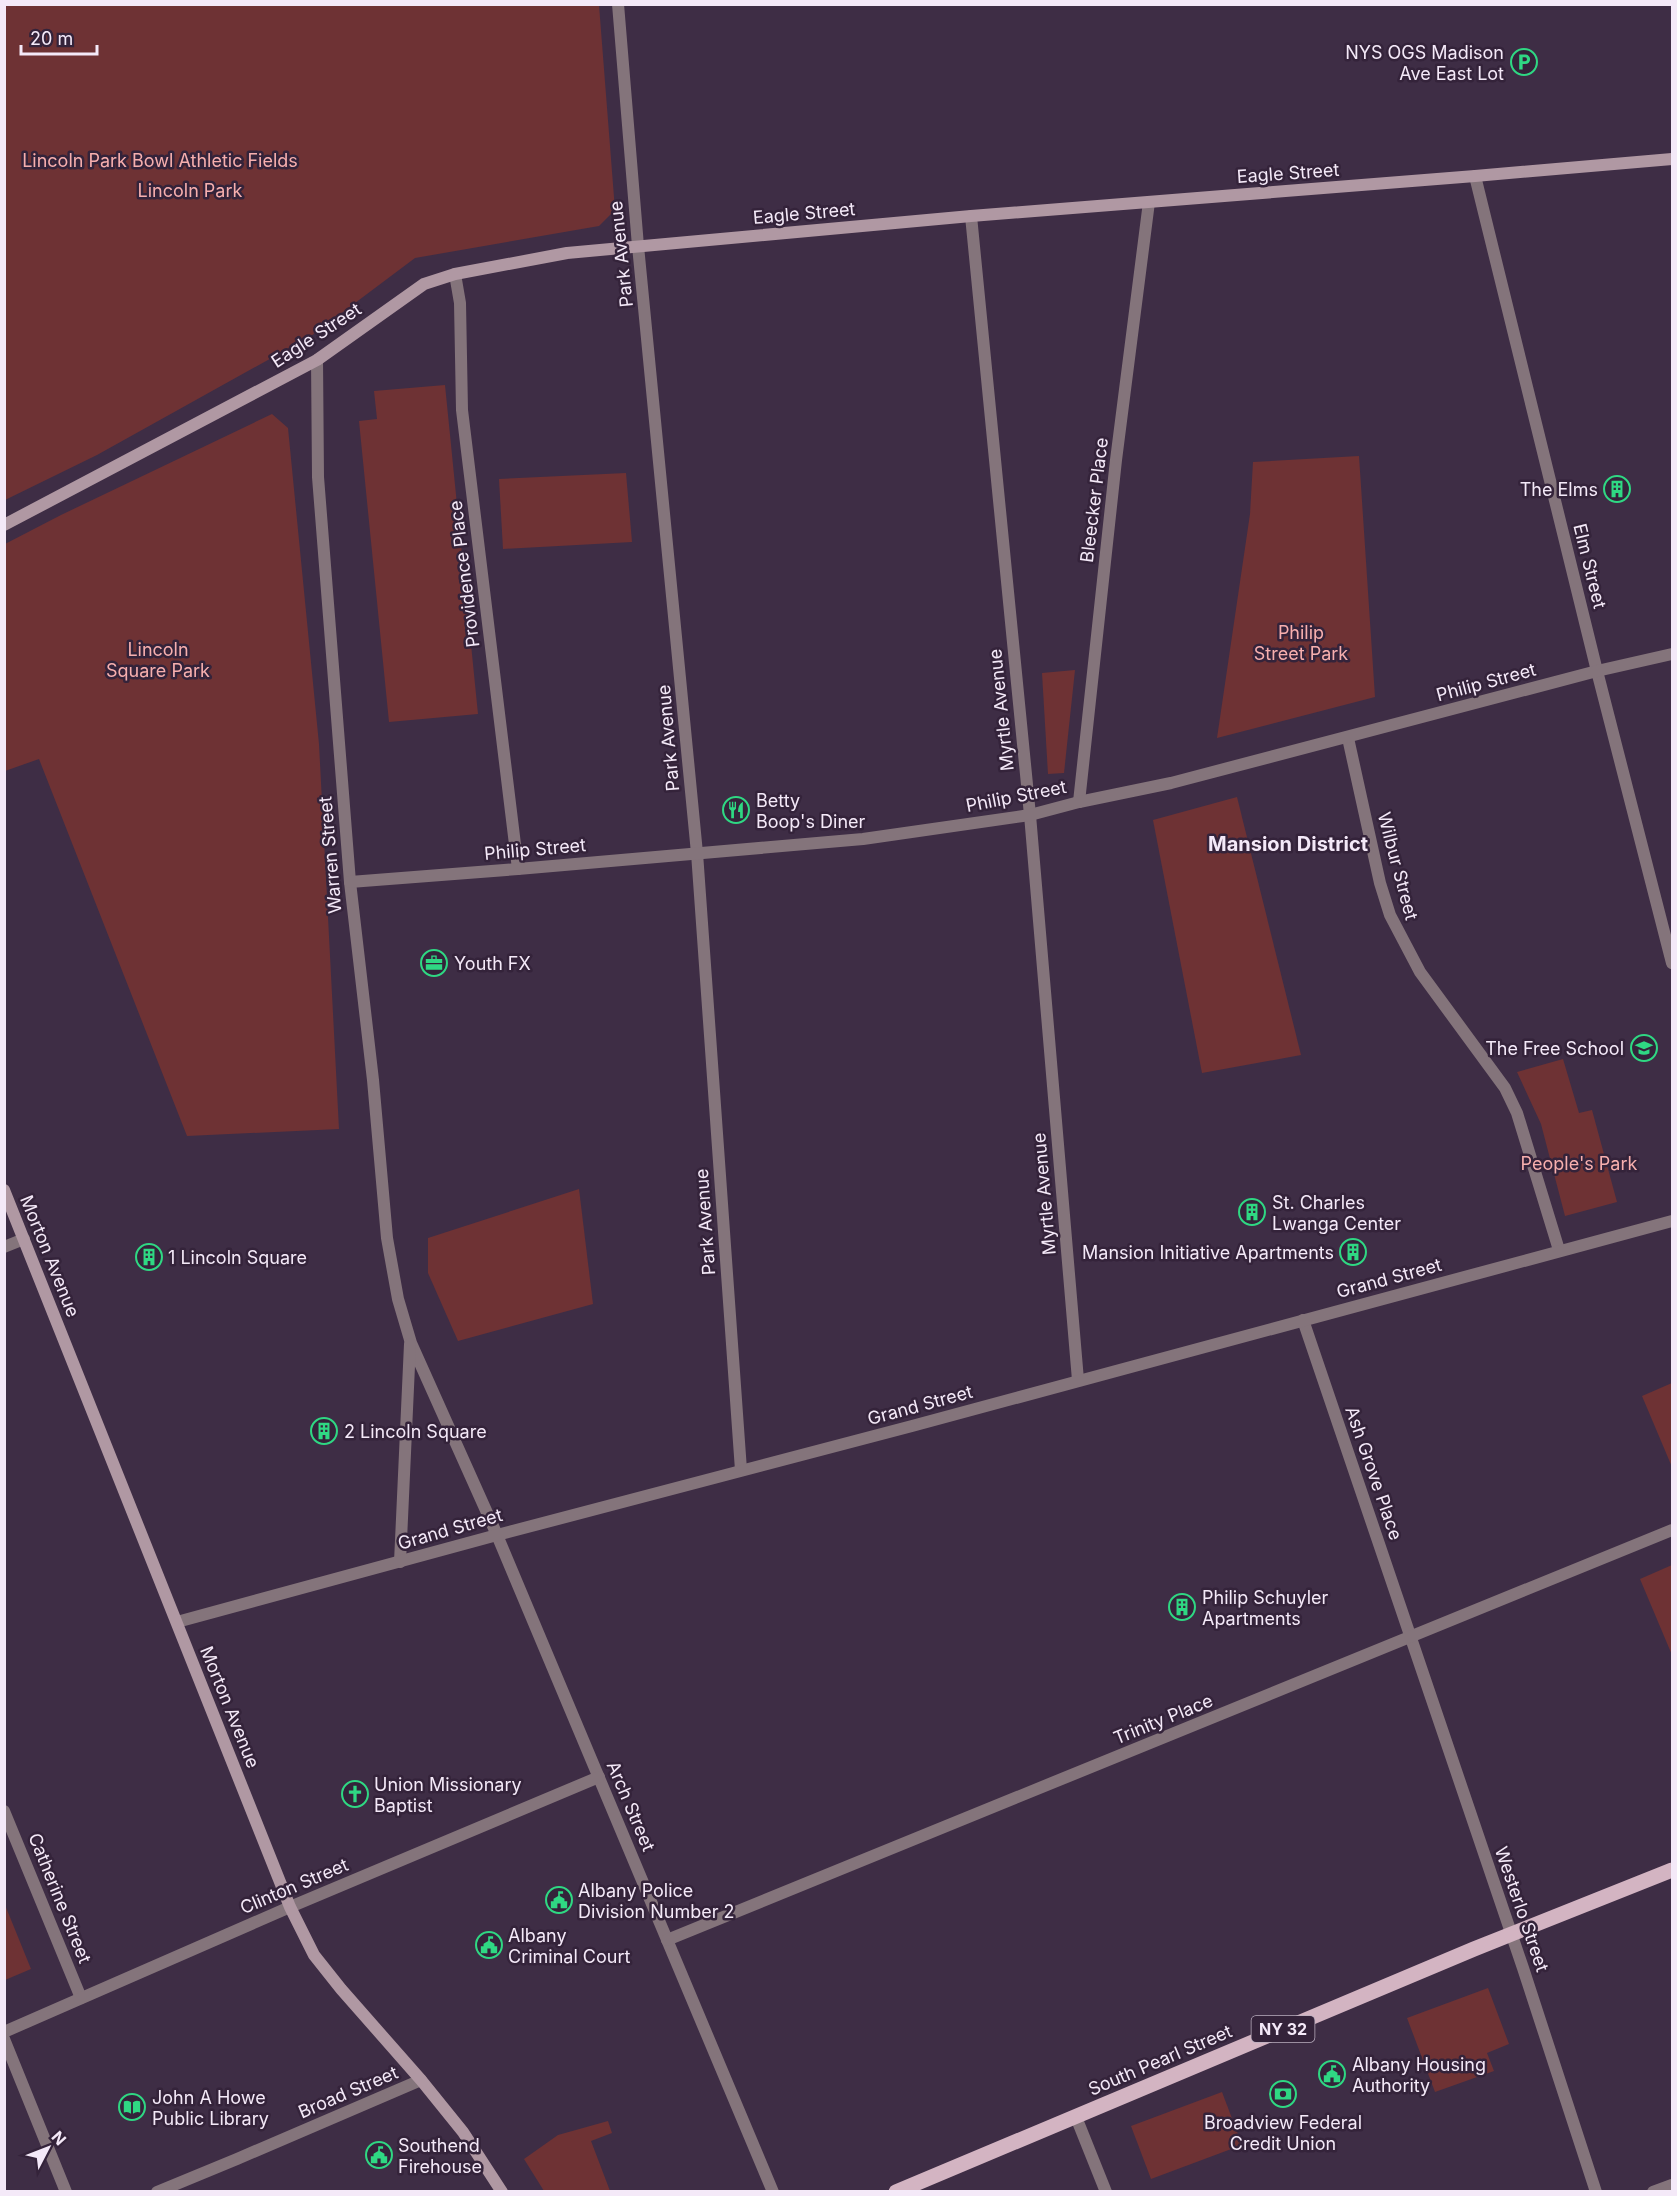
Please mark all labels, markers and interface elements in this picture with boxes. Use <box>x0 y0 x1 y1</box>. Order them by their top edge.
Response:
scale bar <box>21 18 98 56</box>
text: 20 m <box>30 28 73 49</box>
place label: NYS OGS Madison Ave East Lot <box>1345 42 1504 84</box>
parking icon: NYS OGS Madison Ave East Lot <box>1509 47 1539 77</box>
park label: Lincoln Park Bowl Athletic Fields <box>22 150 298 171</box>
street label: Eagle Street <box>1236 159 1340 187</box>
park label: Lincoln Park <box>138 180 243 201</box>
street label: Eagle Street <box>752 198 856 228</box>
street label: Park Avenue <box>605 200 637 308</box>
street label: Eagle Street <box>267 298 365 372</box>
street label: Bleecker Place <box>1076 436 1112 564</box>
building icon: The Elms <box>1602 474 1632 504</box>
place label: The Elms <box>1520 479 1598 500</box>
street label: Providence Place <box>445 499 483 649</box>
street label: Elm Street <box>1569 521 1611 611</box>
park label: Philip Street Park <box>1254 622 1348 664</box>
park label: Lincoln Square Park <box>106 639 210 681</box>
street label: Myrtle Avenue <box>984 648 1018 772</box>
street label: Philip Street <box>1434 659 1538 705</box>
street label: Park Avenue <box>653 684 683 792</box>
street label: Philip Street <box>964 776 1068 816</box>
place label: Betty Boop's Diner <box>756 790 866 832</box>
street label: Warren Street <box>314 795 346 914</box>
restaurant icon: Betty Boop's Diner <box>721 795 751 825</box>
street label: Wilbur Street <box>1374 810 1423 922</box>
district label: Mansion District <box>1208 832 1368 856</box>
street label: Philip Street <box>483 834 587 864</box>
office icon: Youth FX <box>419 948 449 978</box>
place label: Youth FX <box>454 953 531 974</box>
school or university icon: The Free School <box>1629 1033 1659 1063</box>
place label: The Free School <box>1485 1038 1624 1059</box>
street label: Myrtle Avenue <box>1028 1132 1060 1256</box>
park label: People's Park <box>1521 1153 1638 1174</box>
street label: Park Avenue <box>691 1168 719 1276</box>
street label: Morton Avenue <box>16 1192 84 1320</box>
place label: St. Charles Lwanga Center <box>1272 1192 1401 1234</box>
building icon: St. Charles Lwanga Center <box>1237 1197 1267 1227</box>
building icon: Mansion Initiative Apartments <box>1338 1237 1368 1267</box>
building icon: 1 Lincoln Square <box>134 1242 164 1272</box>
place label: Mansion Initiative Apartments <box>1082 1242 1334 1263</box>
place label: 1 Lincoln Square <box>168 1247 307 1268</box>
street label: Grand Street <box>1334 1254 1444 1302</box>
street label: Grand Street <box>865 1381 975 1429</box>
street label: Ash Grove Place <box>1341 1403 1407 1543</box>
building icon: 2 Lincoln Square <box>309 1416 339 1446</box>
place label: 2 Lincoln Square <box>344 1421 487 1442</box>
street label: Grand Street <box>395 1504 505 1554</box>
place label: Philip Schuyler Apartments <box>1202 1587 1328 1629</box>
building icon: Philip Schuyler Apartments <box>1167 1592 1197 1622</box>
street label: Morton Avenue <box>196 1643 264 1771</box>
street label: Trinity Place <box>1110 1690 1216 1748</box>
street label: Arch Street <box>603 1758 659 1854</box>
place label: Union Missionary Baptist <box>374 1774 522 1816</box>
church icon: Union Missionary Baptist <box>340 1779 370 1809</box>
street label: Catherine Street <box>24 1830 96 1966</box>
street label: Westerlo Street <box>1491 1844 1553 1974</box>
street label: Clinton Street <box>237 1854 351 1918</box>
place label: Albany Police Division Number 2 <box>578 1880 734 1922</box>
public building icon: Albany Police Division Number 2 <box>544 1885 574 1915</box>
place label: Albany Criminal Court <box>508 1925 630 1967</box>
public building icon: Albany Criminal Court <box>474 1930 504 1960</box>
road number: NY 32 <box>1252 2016 1314 2042</box>
street label: South Pearl Street <box>1085 2020 1235 2100</box>
place label: Albany Housing Authority <box>1352 2054 1486 2096</box>
public building icon: Albany Housing Authority <box>1317 2059 1347 2089</box>
street label: Broad Street <box>295 2062 401 2122</box>
bank icon: Broadview Federal Credit Union <box>1268 2079 1298 2109</box>
place label: John A Howe Public Library <box>152 2087 269 2129</box>
library icon: John A Howe Public Library <box>117 2092 147 2122</box>
place label: Broadview Federal Credit Union <box>1204 2112 1362 2154</box>
north arrow <box>18 2118 78 2178</box>
text: N <box>48 2127 71 2149</box>
place label: Southend Firehouse <box>398 2135 482 2177</box>
public building icon: Southend Firehouse <box>364 2140 394 2170</box>

